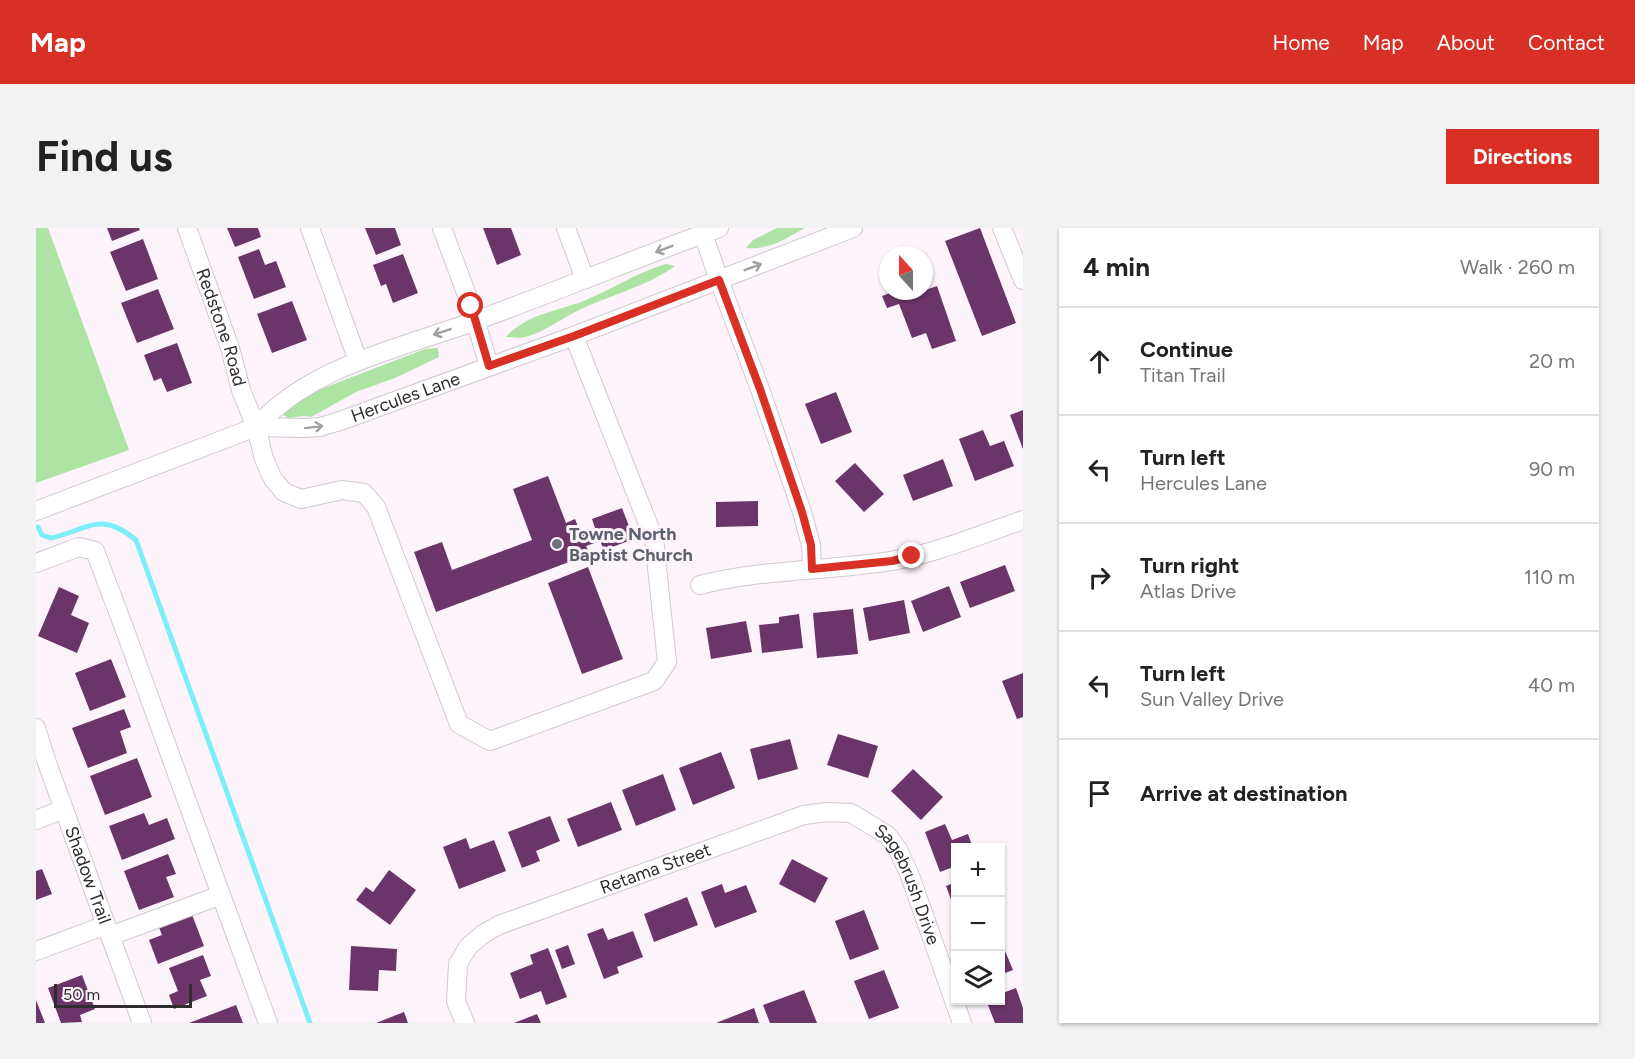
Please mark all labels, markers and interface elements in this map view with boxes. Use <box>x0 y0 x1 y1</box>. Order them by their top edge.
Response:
text: Map <box>30 25 86 59</box>
text: Home <box>1273 30 1330 55</box>
text: Map <box>1363 30 1404 55</box>
text: About <box>1437 30 1495 55</box>
text: Contact <box>1528 30 1605 55</box>
button: Directions <box>1446 129 1599 184</box>
text: Find us <box>36 131 173 182</box>
one-way arrow <box>655 244 674 255</box>
north arrow <box>879 246 933 300</box>
text: 4 min <box>1083 251 1150 283</box>
text: Walk · 260 m <box>1460 255 1575 279</box>
one-way arrow <box>743 260 762 271</box>
street label: Redstone Road <box>191 265 251 389</box>
route start <box>457 292 483 318</box>
one-way arrow <box>433 328 452 339</box>
text: Continue <box>1140 336 1233 363</box>
icon: ahead <box>1083 345 1116 378</box>
text: 20 m <box>1529 349 1575 373</box>
text: Titan Trail <box>1140 363 1226 387</box>
street label: Hercules Lane <box>348 367 463 427</box>
one-way arrow <box>304 421 323 432</box>
text: Turn left <box>1140 444 1226 471</box>
icon: left <box>1083 453 1116 486</box>
text: 90 m <box>1529 457 1575 481</box>
text: Hercules Lane <box>1140 471 1267 495</box>
place label: Towne North Baptist Church <box>569 523 693 566</box>
marker: Towne North Baptist Church <box>550 537 564 551</box>
route end <box>898 542 924 568</box>
text: Turn right <box>1140 552 1239 579</box>
icon: right <box>1083 561 1116 594</box>
text: 110 m <box>1524 565 1575 589</box>
text: Atlas Drive <box>1140 579 1236 603</box>
text: Turn left <box>1140 660 1226 687</box>
icon: left <box>1083 669 1116 702</box>
text: 40 m <box>1528 673 1575 697</box>
text: Sun Valley Drive <box>1140 687 1284 711</box>
icon: arrive <box>1083 777 1116 810</box>
text: Arrive at destination <box>1140 780 1348 807</box>
street label: Sagebrush Drive <box>871 819 945 948</box>
street label: Shadow Trail <box>60 823 116 927</box>
street label: Retama Street <box>597 838 714 899</box>
map controls <box>951 843 1005 1005</box>
button: + <box>951 843 1005 897</box>
button: − <box>951 897 1005 951</box>
button: layers <box>951 951 1005 1005</box>
scale bar <box>54 981 192 1008</box>
text: 50 m <box>63 985 100 1004</box>

